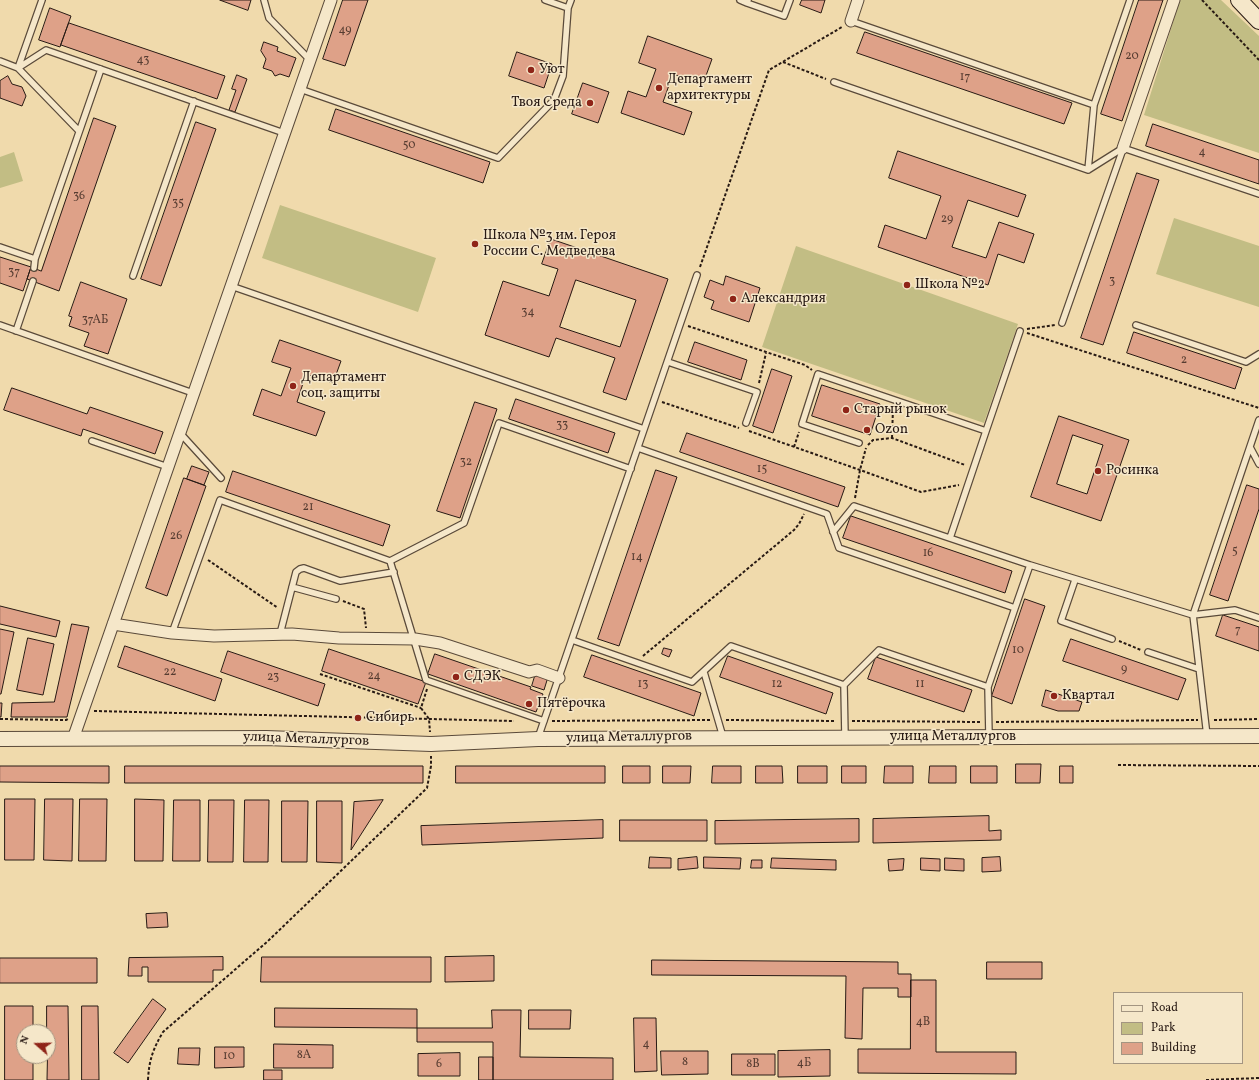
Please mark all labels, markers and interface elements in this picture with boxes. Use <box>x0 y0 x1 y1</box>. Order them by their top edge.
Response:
house number: 49 <box>338 24 352 38</box>
house number: 20 <box>1125 50 1139 64</box>
house number: 43 <box>137 54 149 68</box>
place label: Уют <box>539 62 565 78</box>
marker: Уют <box>526 65 536 75</box>
house number: 17 <box>960 71 970 85</box>
place label: Департамент архитектуры <box>667 72 752 104</box>
marker: Департамент архитектуры <box>654 83 664 93</box>
place label: Твоя Среда <box>511 95 582 111</box>
marker: Твоя Среда <box>585 98 595 108</box>
house number: 50 <box>403 139 415 153</box>
house number: 4 <box>1198 146 1206 160</box>
house number: 36 <box>73 190 85 204</box>
house number: 35 <box>172 197 184 211</box>
house number: 29 <box>941 213 953 227</box>
place label: Школа №3 им. Героя России С. Медведева <box>483 228 616 260</box>
marker: Школа №3 им. Героя России С. Медведева <box>470 239 480 249</box>
house number: 37 <box>8 266 20 280</box>
house number: 3 <box>1109 275 1115 289</box>
place label: Школа №2 <box>915 277 985 293</box>
marker: Школа №2 <box>902 280 912 290</box>
place label: Александрия <box>741 291 826 307</box>
marker: Александрия <box>728 294 738 304</box>
house number: 34 <box>521 306 535 320</box>
house number: 37АБ <box>82 314 108 328</box>
house number: 2 <box>1181 354 1187 368</box>
place label: Департамент соц. защиты <box>301 370 386 402</box>
marker: Департамент соц. защиты <box>288 381 298 391</box>
place label: Старый рынок <box>854 402 947 418</box>
marker: Старый рынок <box>841 405 851 415</box>
house number: 33 <box>556 419 568 433</box>
place label: Ozon <box>875 422 908 438</box>
marker: Ozon <box>862 425 872 435</box>
house number: 32 <box>460 456 472 470</box>
house number: 15 <box>757 463 767 477</box>
place label: Росинка <box>1106 463 1159 479</box>
marker: Росинка <box>1093 466 1103 476</box>
house number: 21 <box>302 501 314 515</box>
house number: 26 <box>170 530 182 544</box>
house number: 5 <box>1232 545 1238 559</box>
house number: 16 <box>923 547 933 561</box>
house number: 14 <box>631 551 643 565</box>
house number: 7 <box>1235 624 1241 638</box>
house number: 10 <box>1012 644 1024 658</box>
house number: 9 <box>1121 663 1127 677</box>
house number: 22 <box>164 666 176 680</box>
place label: СДЭК <box>464 669 501 685</box>
house number: 24 <box>367 670 381 684</box>
house number: 23 <box>267 671 279 685</box>
marker: СДЭК <box>451 672 461 682</box>
house number: 13 <box>638 678 648 692</box>
house number: 12 <box>771 678 783 692</box>
house number: 11 <box>915 678 925 692</box>
place label: Квартал <box>1062 688 1115 704</box>
marker: Квартал <box>1049 691 1059 701</box>
place label: Пятёрочка <box>537 696 606 712</box>
marker: Пятёрочка <box>524 699 534 709</box>
place label: Сибирь <box>366 710 415 726</box>
marker: Сибирь <box>353 713 363 723</box>
street label: улица Металлургов <box>566 728 692 748</box>
street label: улица Металлургов <box>243 729 369 751</box>
street label: улица Металлургов <box>890 729 1016 745</box>
legend <box>1113 992 1243 1064</box>
text: Road <box>1151 1000 1178 1016</box>
house number: 4В <box>916 1016 930 1030</box>
text: Park <box>1151 1020 1176 1036</box>
north arrow <box>16 1024 56 1064</box>
text: N <box>17 1034 34 1046</box>
house number: 4 <box>642 1038 650 1052</box>
text: Building <box>1151 1040 1196 1056</box>
house number: 8А <box>297 1049 311 1063</box>
house number: 10 <box>223 1050 235 1064</box>
house number: 8 <box>682 1056 688 1070</box>
house number: 4Б <box>797 1057 811 1071</box>
house number: 6 <box>436 1058 442 1072</box>
house number: 8В <box>746 1058 760 1072</box>

